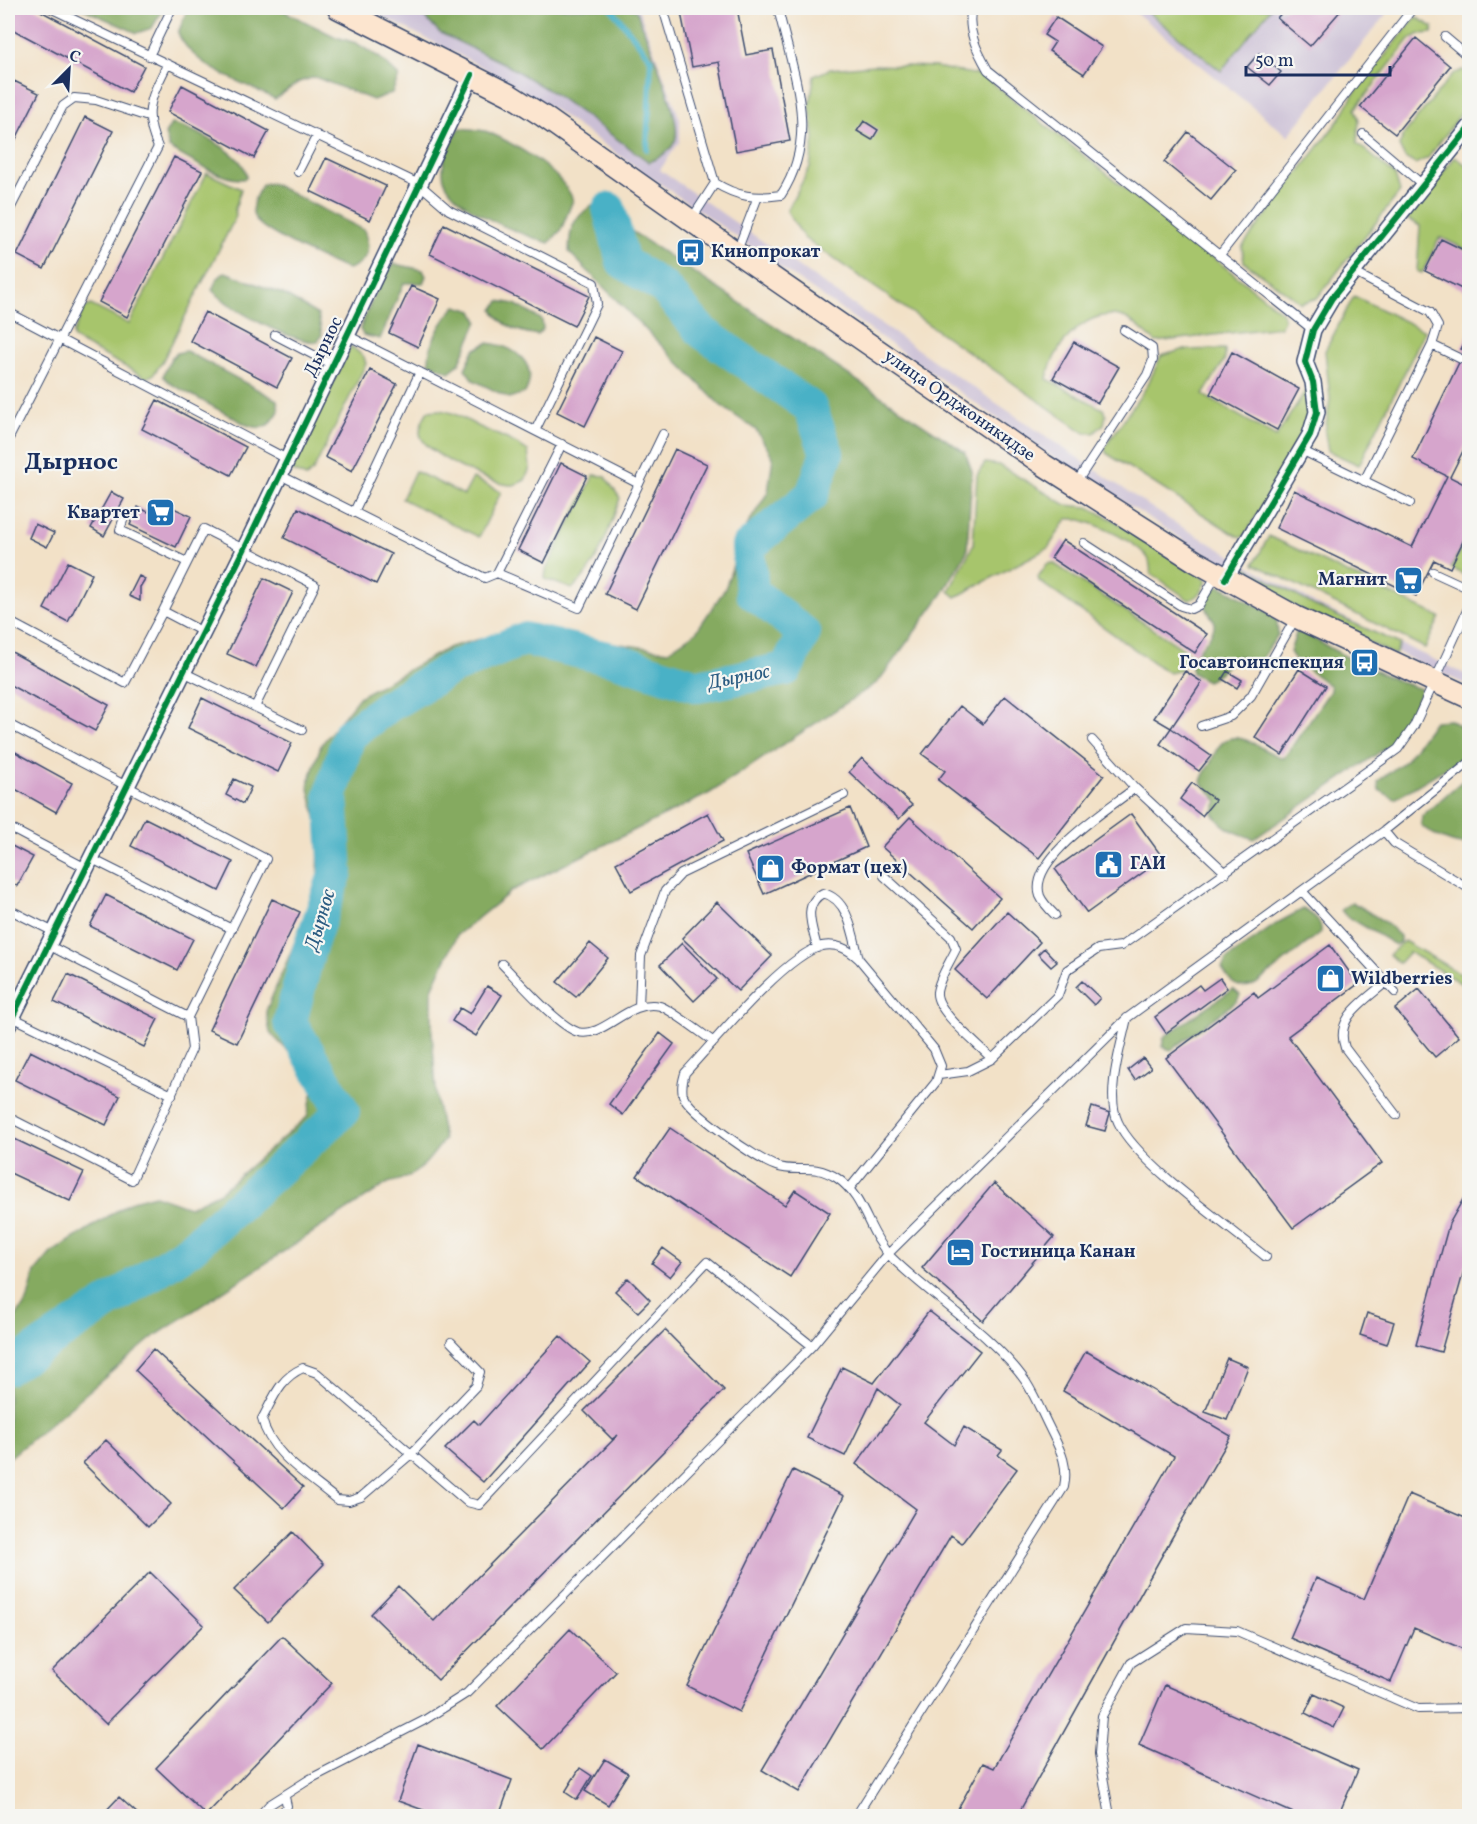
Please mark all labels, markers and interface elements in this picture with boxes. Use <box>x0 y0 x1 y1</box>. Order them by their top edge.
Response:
north arrow <box>39 39 99 99</box>
scale bar <box>1246 39 1390 77</box>
text: С <box>65 45 83 69</box>
text: 50 m <box>1255 49 1294 74</box>
bus stop icon: Кинопрокат <box>674 236 706 268</box>
place label: Кинопрокат <box>711 240 821 265</box>
street label: Дырнос <box>299 312 349 382</box>
street label: улица Орджоникидзе <box>878 344 1040 468</box>
district label: Дырнос <box>24 446 118 480</box>
supermarket icon: Квартет <box>145 497 177 529</box>
place label: Квартет <box>67 501 140 526</box>
supermarket icon: Магнит <box>1392 564 1424 596</box>
place label: Магнит <box>1318 568 1387 593</box>
bus stop icon: Госавтоинспекция <box>1349 647 1381 679</box>
place label: Госавтоинспекция <box>1179 651 1344 676</box>
water label: Дырнос <box>704 658 773 698</box>
public building icon: ГАИ <box>1093 848 1125 880</box>
shop icon: Формат (цех) <box>754 852 786 884</box>
place label: ГАИ <box>1130 852 1166 877</box>
place label: Формат (цех) <box>791 856 908 881</box>
water label: Дырнос <box>298 885 344 956</box>
shop icon: Wildberries <box>1314 963 1346 995</box>
place label: Wildberries <box>1351 967 1452 992</box>
hotel icon: Гостиница Канан <box>944 1236 976 1268</box>
place label: Гостиница Канан <box>981 1240 1136 1265</box>

